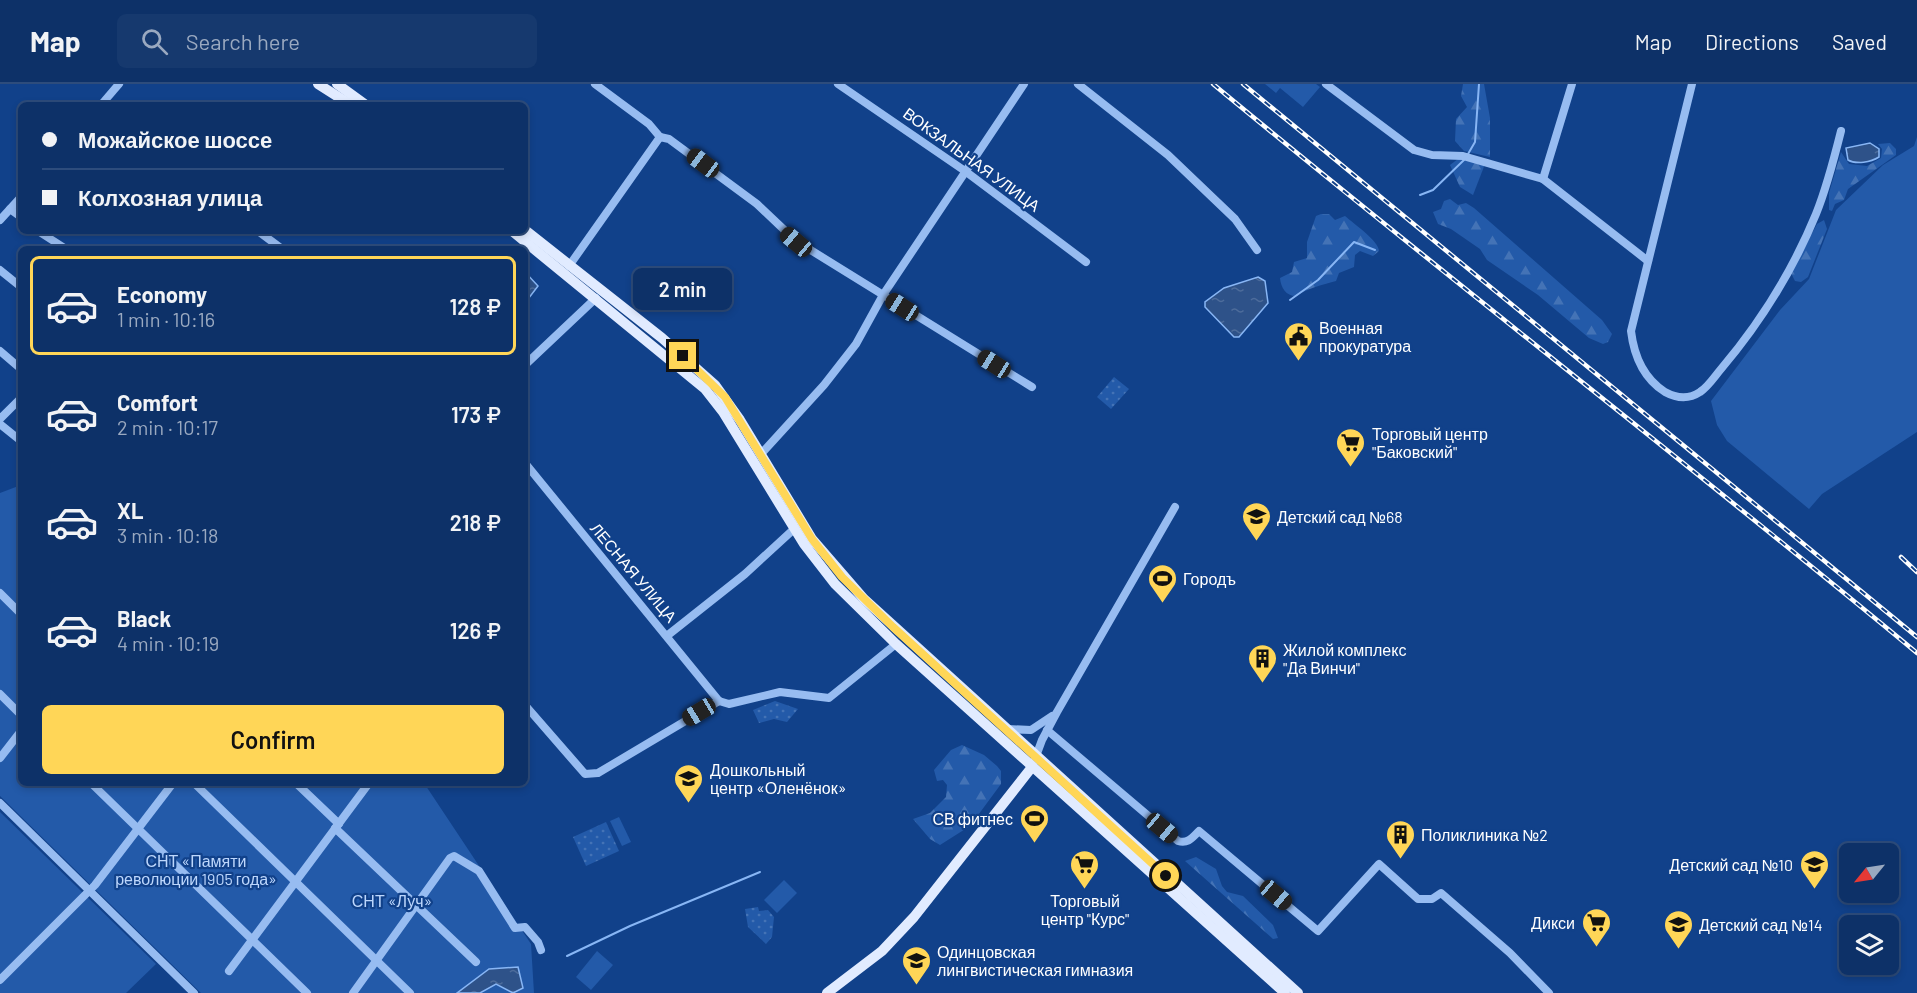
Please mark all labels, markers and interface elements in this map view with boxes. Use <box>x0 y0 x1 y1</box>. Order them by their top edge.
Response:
search box <box>117 14 537 68</box>
text: Map <box>30 24 81 58</box>
icon: search <box>138 25 171 58</box>
text: Search here <box>186 28 300 54</box>
text: Map <box>1635 29 1672 54</box>
text: Directions <box>1705 29 1799 54</box>
text: Saved <box>1832 29 1887 54</box>
street label: ВОКЗАЛЬНАЯ УЛИЦА <box>900 103 1044 215</box>
text: Можайское шоссе <box>78 126 272 152</box>
car <box>683 145 723 181</box>
text: Колхозная улица <box>78 184 262 210</box>
car <box>776 224 816 260</box>
callout: 2 min <box>634 269 732 311</box>
text: 2 min <box>659 277 706 301</box>
icon: car <box>45 279 99 333</box>
text: Economy <box>117 281 207 307</box>
car <box>882 290 922 324</box>
text: 128 ₽ <box>450 293 501 319</box>
text: 1 min · 10:16 <box>117 307 215 331</box>
place label: Военная прокуратура <box>1319 318 1411 355</box>
public building icon: Военная прокуратура <box>1282 320 1314 362</box>
route end <box>669 342 696 369</box>
car <box>974 347 1014 381</box>
icon: car <box>45 387 99 441</box>
text: Comfort <box>117 389 198 415</box>
text: 173 ₽ <box>451 401 501 427</box>
text: 2 min · 10:17 <box>117 415 218 439</box>
place label: Торговый центр "Баковский" <box>1372 424 1488 461</box>
supermarket icon: Торговый центр "Баковский" <box>1335 426 1367 468</box>
icon: car <box>45 495 99 549</box>
text: XL <box>117 497 143 523</box>
school or university icon: Детский сад №68 <box>1240 500 1272 542</box>
place label: Детский сад №68 <box>1277 507 1403 526</box>
text: 218 ₽ <box>450 509 501 535</box>
street label: ЛЕСНАЯ УЛИЦА <box>587 518 681 626</box>
text: 3 min · 10:18 <box>117 523 218 547</box>
sports icon: Городъ <box>1146 562 1178 604</box>
place label: Городъ <box>1183 569 1236 588</box>
icon: car <box>45 603 99 657</box>
text: Black <box>117 605 171 631</box>
text: 126 ₽ <box>450 617 501 643</box>
text: 4 min · 10:19 <box>117 631 219 655</box>
place label: Жилой комплекс "Да Винчи" <box>1283 640 1406 677</box>
building icon: Жилой комплекс "Да Винчи" <box>1246 642 1278 684</box>
car <box>679 695 719 729</box>
button: Confirm <box>42 705 504 774</box>
place label: Дошкольный центр «Оленёнок» <box>710 760 846 797</box>
school or university icon: Дошкольный центр «Оленёнок» <box>673 762 705 804</box>
sports icon: СВ фитнес <box>1018 802 1050 844</box>
place label: СВ фитнес <box>932 809 1013 828</box>
car <box>1142 810 1182 846</box>
building icon: Поликлиника №2 <box>1384 818 1416 860</box>
place label: Поликлиника №2 <box>1421 825 1548 844</box>
north arrow <box>1839 843 1899 903</box>
map controls <box>1839 843 1899 975</box>
supermarket icon: Торговый центр "Курс" <box>1069 848 1101 890</box>
school or university icon: Детский сад №10 <box>1798 848 1830 890</box>
park label: СНТ «Памяти революции 1905 года» <box>115 851 277 888</box>
place label: Детский сад №10 <box>1669 855 1793 874</box>
route start <box>1152 862 1179 889</box>
car <box>1256 877 1296 913</box>
park label: СНТ «Луч» <box>352 891 432 910</box>
place label: Торговый центр "Курс" <box>1041 891 1129 928</box>
supermarket icon: Дикси <box>1580 906 1612 948</box>
school or university icon: Детский сад №14 <box>1662 908 1694 950</box>
place label: Дикси <box>1531 913 1575 932</box>
place label: Детский сад №14 <box>1699 915 1822 934</box>
button: layers <box>1839 915 1899 975</box>
place label: Одинцовская лингвистическая гимназия <box>937 942 1133 979</box>
school or university icon: Одинцовская лингвистическая гимназия <box>900 944 932 986</box>

